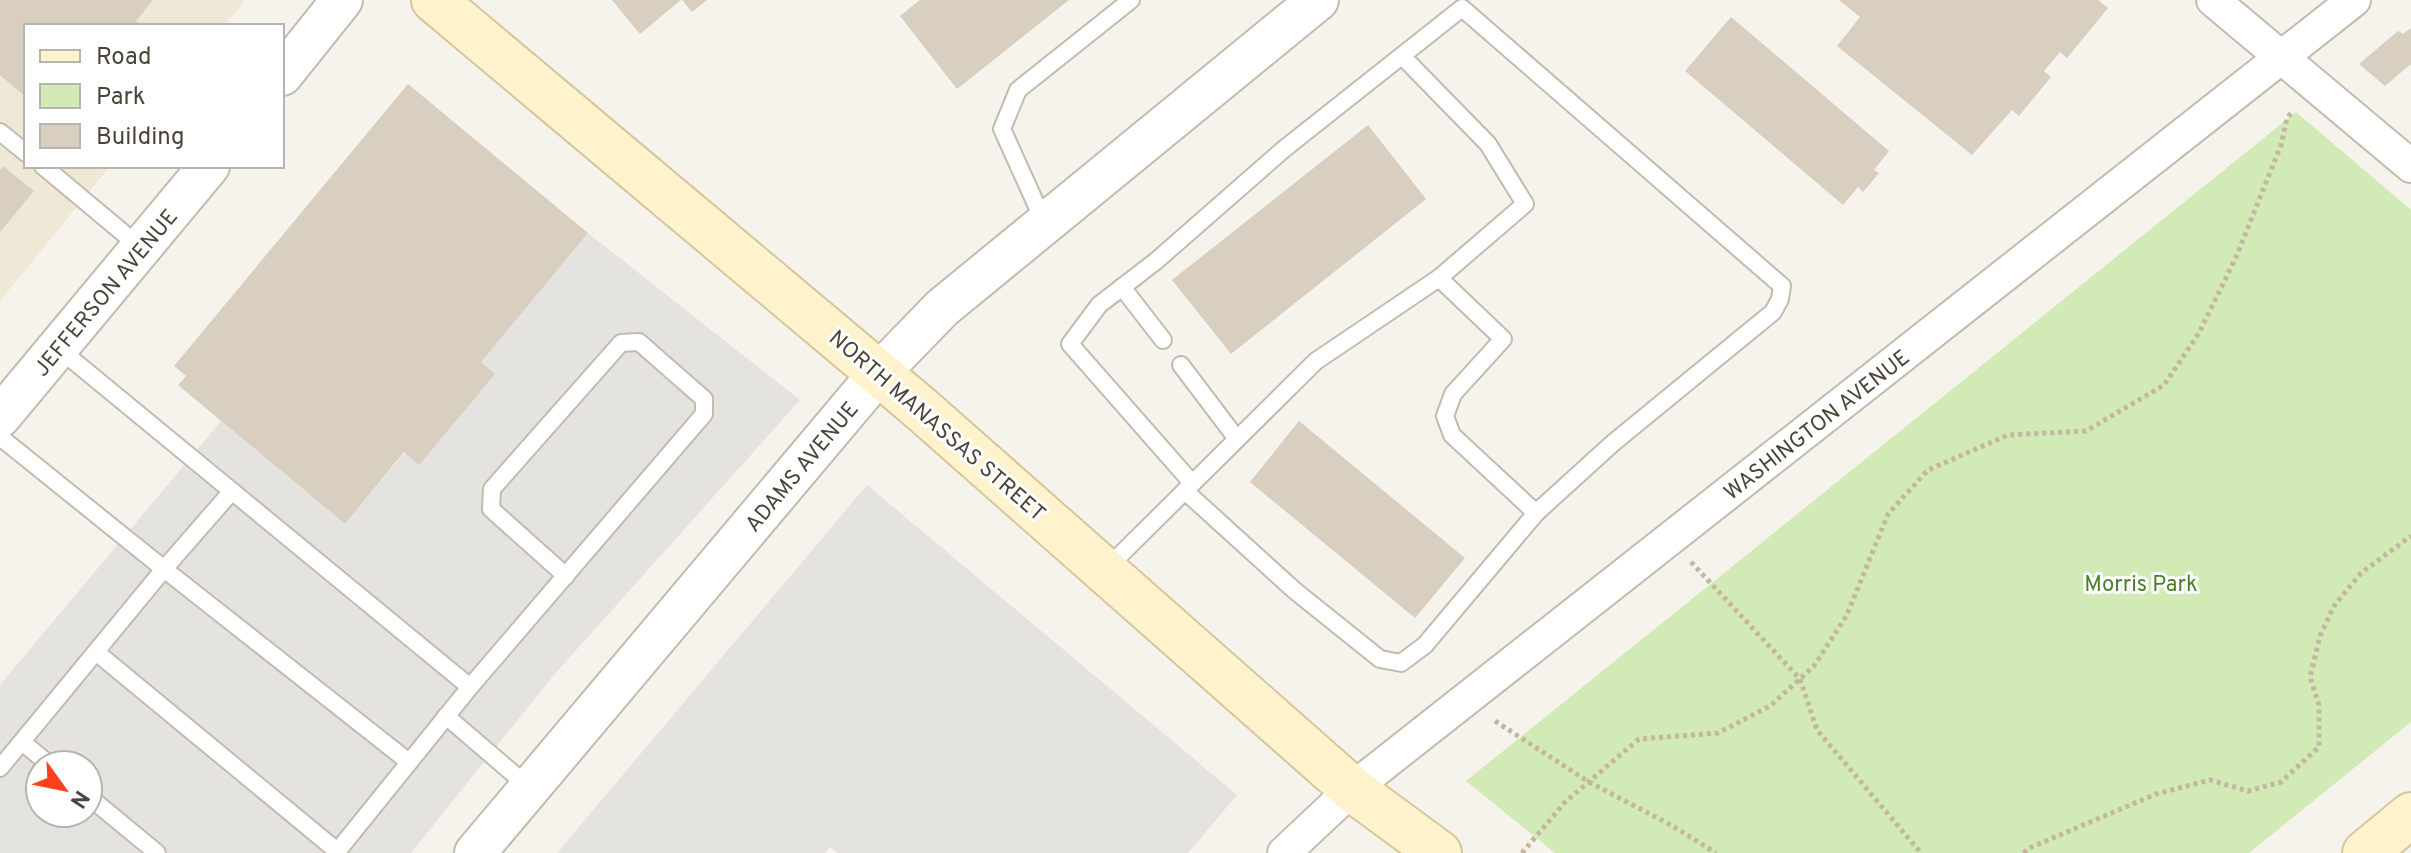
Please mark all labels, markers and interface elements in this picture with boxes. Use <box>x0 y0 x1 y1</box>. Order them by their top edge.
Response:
legend <box>24 24 284 168</box>
text: Road <box>96 43 152 73</box>
text: Park <box>96 83 146 113</box>
text: Building <box>96 123 185 153</box>
street label: JEFFERSON AVENUE <box>29 205 185 383</box>
street label: NORTH MANASSAS STREET <box>823 325 1050 528</box>
street label: WASHINGTON AVENUE <box>1719 345 1916 507</box>
street label: ADAMS AVENUE <box>741 397 865 538</box>
park label: Morris Park <box>2084 572 2198 599</box>
north arrow <box>24 749 104 829</box>
text: N <box>63 785 94 813</box>

